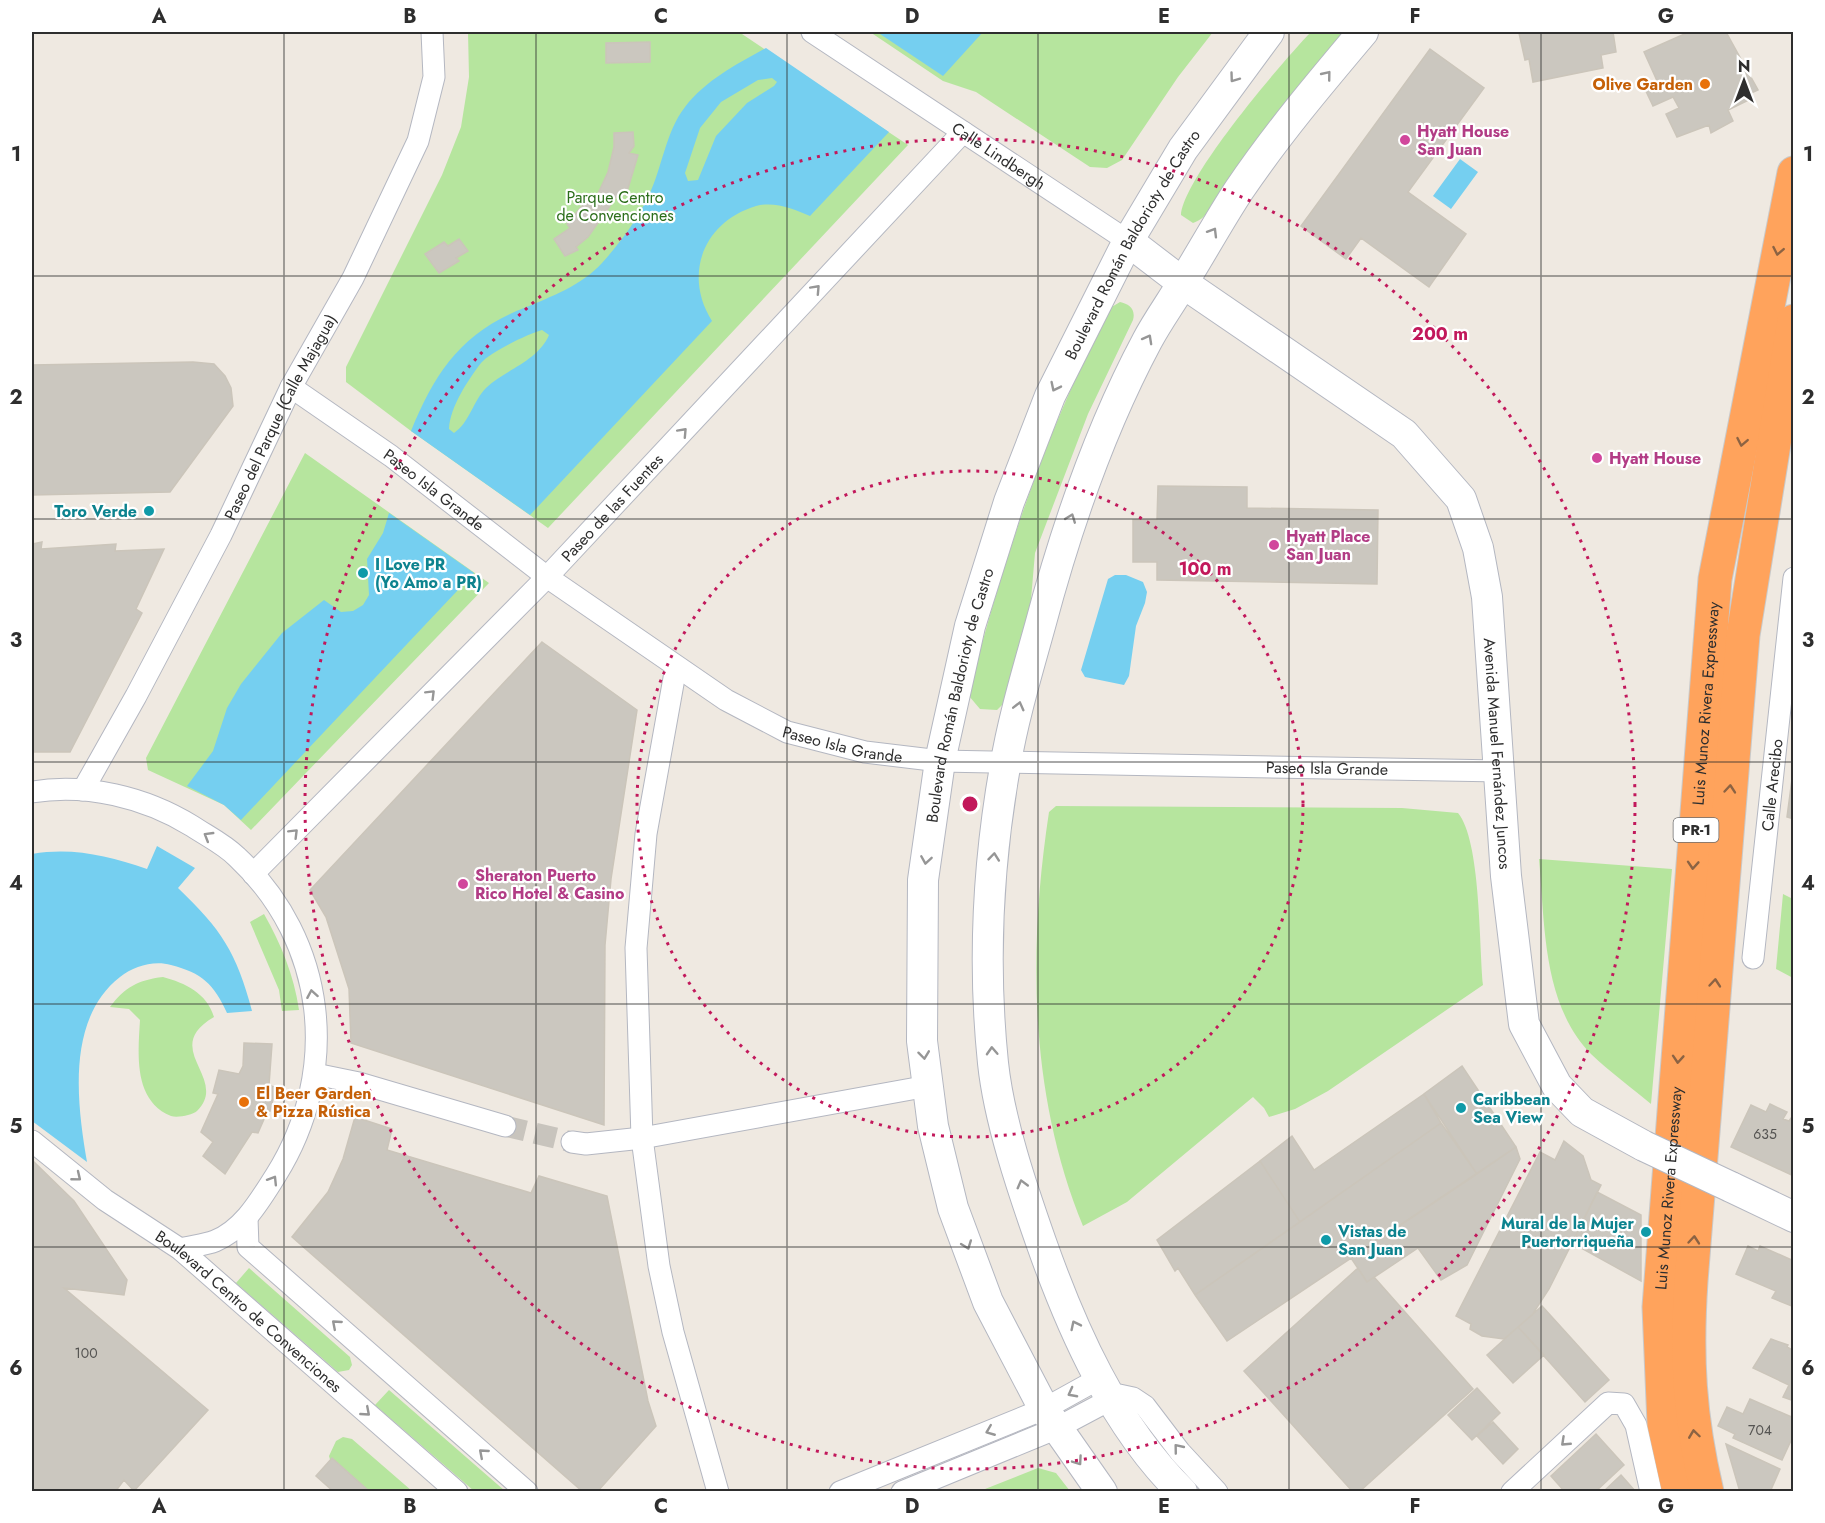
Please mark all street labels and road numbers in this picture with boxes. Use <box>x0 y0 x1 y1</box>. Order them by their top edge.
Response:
street label: Calle Lindbergh <box>947 116 1050 195</box>
street label: Boulevard Román Baldorioty de Castro <box>1059 124 1205 364</box>
street label: Paseo del Parque (Calle Majagua) <box>218 309 342 524</box>
street label: Paseo Isla Grande <box>379 443 489 536</box>
street label: Paseo de las Fuentes <box>556 448 668 567</box>
street label: Boulevard Román Baldorioty de Castro <box>920 565 999 824</box>
street label: Luis Munoz Rivera Expressway <box>1686 600 1725 806</box>
street label: Avenida Manuel Fernández Juncos <box>1478 637 1517 870</box>
street label: Paseo Isla Grande <box>780 720 904 768</box>
street label: Calle Arecibo <box>1755 737 1788 832</box>
street label: Paseo Isla Grande <box>1266 755 1388 780</box>
road number: PR-1 <box>1674 818 1718 842</box>
street label: Luis Munoz Rivera Expressway <box>1649 1085 1688 1291</box>
street label: Boulevard Centro de Convenciones <box>151 1224 347 1398</box>

